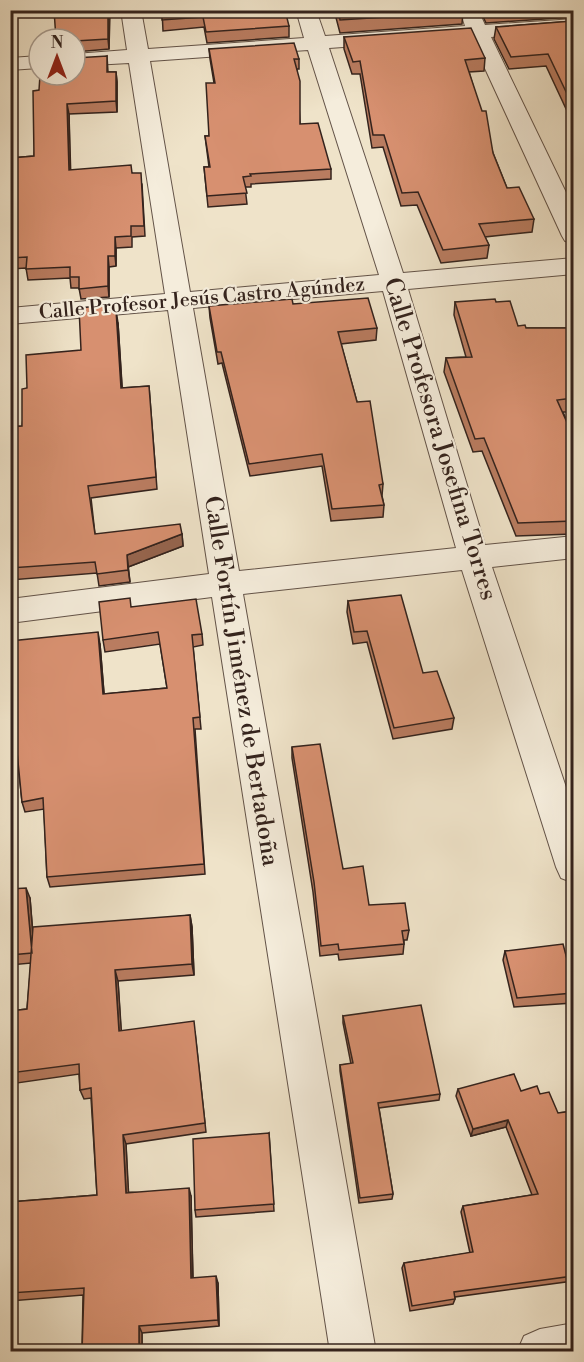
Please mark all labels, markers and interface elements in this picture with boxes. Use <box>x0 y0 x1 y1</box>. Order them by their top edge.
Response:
north arrow <box>27 27 87 87</box>
text: N <box>51 33 64 53</box>
street label: Calle Profesor Jesús Castro Agúndez <box>38 272 366 326</box>
street label: Calle Profesora Josefina Torres <box>377 274 503 604</box>
street label: Calle Fortín Jiménez de Bertadoña <box>197 494 285 869</box>

